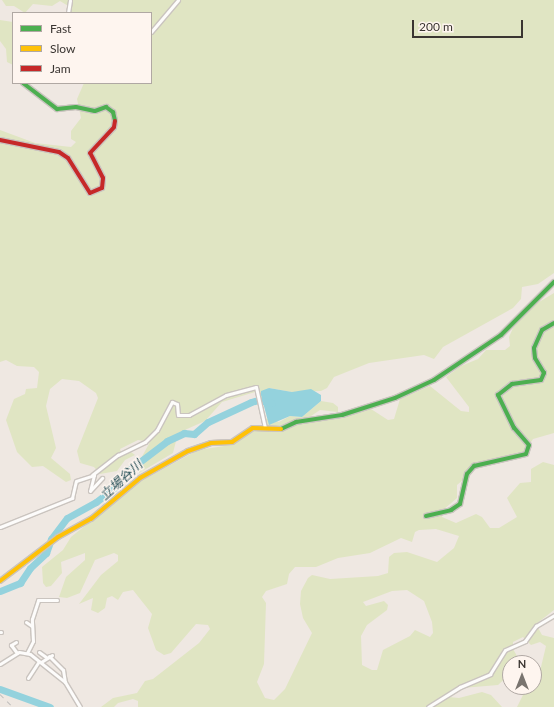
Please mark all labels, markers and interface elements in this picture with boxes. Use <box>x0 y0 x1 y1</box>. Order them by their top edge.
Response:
legend <box>12 12 152 84</box>
scale bar <box>414 12 525 38</box>
text: 200 m <box>419 19 453 34</box>
text: Fast <box>50 21 71 36</box>
text: Slow <box>50 41 75 56</box>
text: Jam <box>50 61 71 76</box>
water label: 立場谷川 <box>96 457 146 503</box>
north arrow <box>502 655 542 695</box>
text: N <box>518 657 526 670</box>

